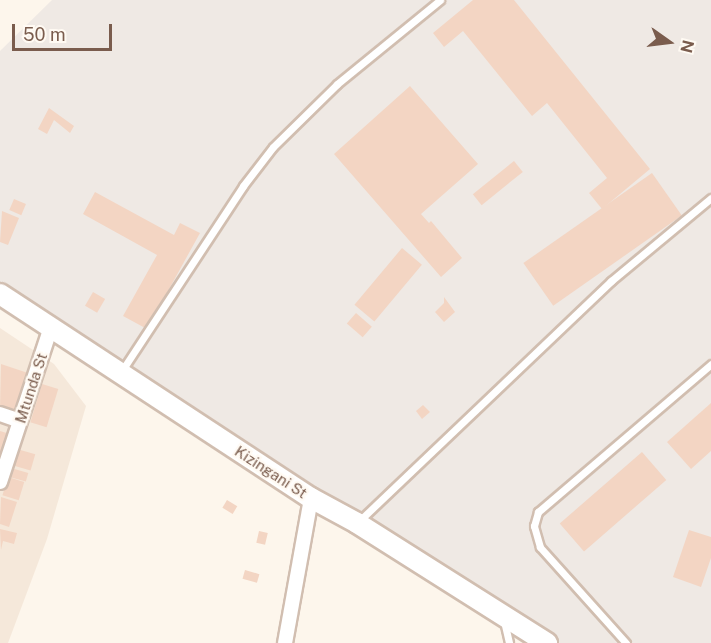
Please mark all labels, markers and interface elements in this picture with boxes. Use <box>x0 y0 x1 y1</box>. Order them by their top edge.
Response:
scale bar <box>15 12 116 50</box>
north arrow <box>639 12 699 72</box>
text: 50 m <box>23 24 66 45</box>
text: N <box>676 38 698 55</box>
street label: Mtunda St <box>11 351 51 425</box>
street label: Kizingani St <box>231 442 311 502</box>

